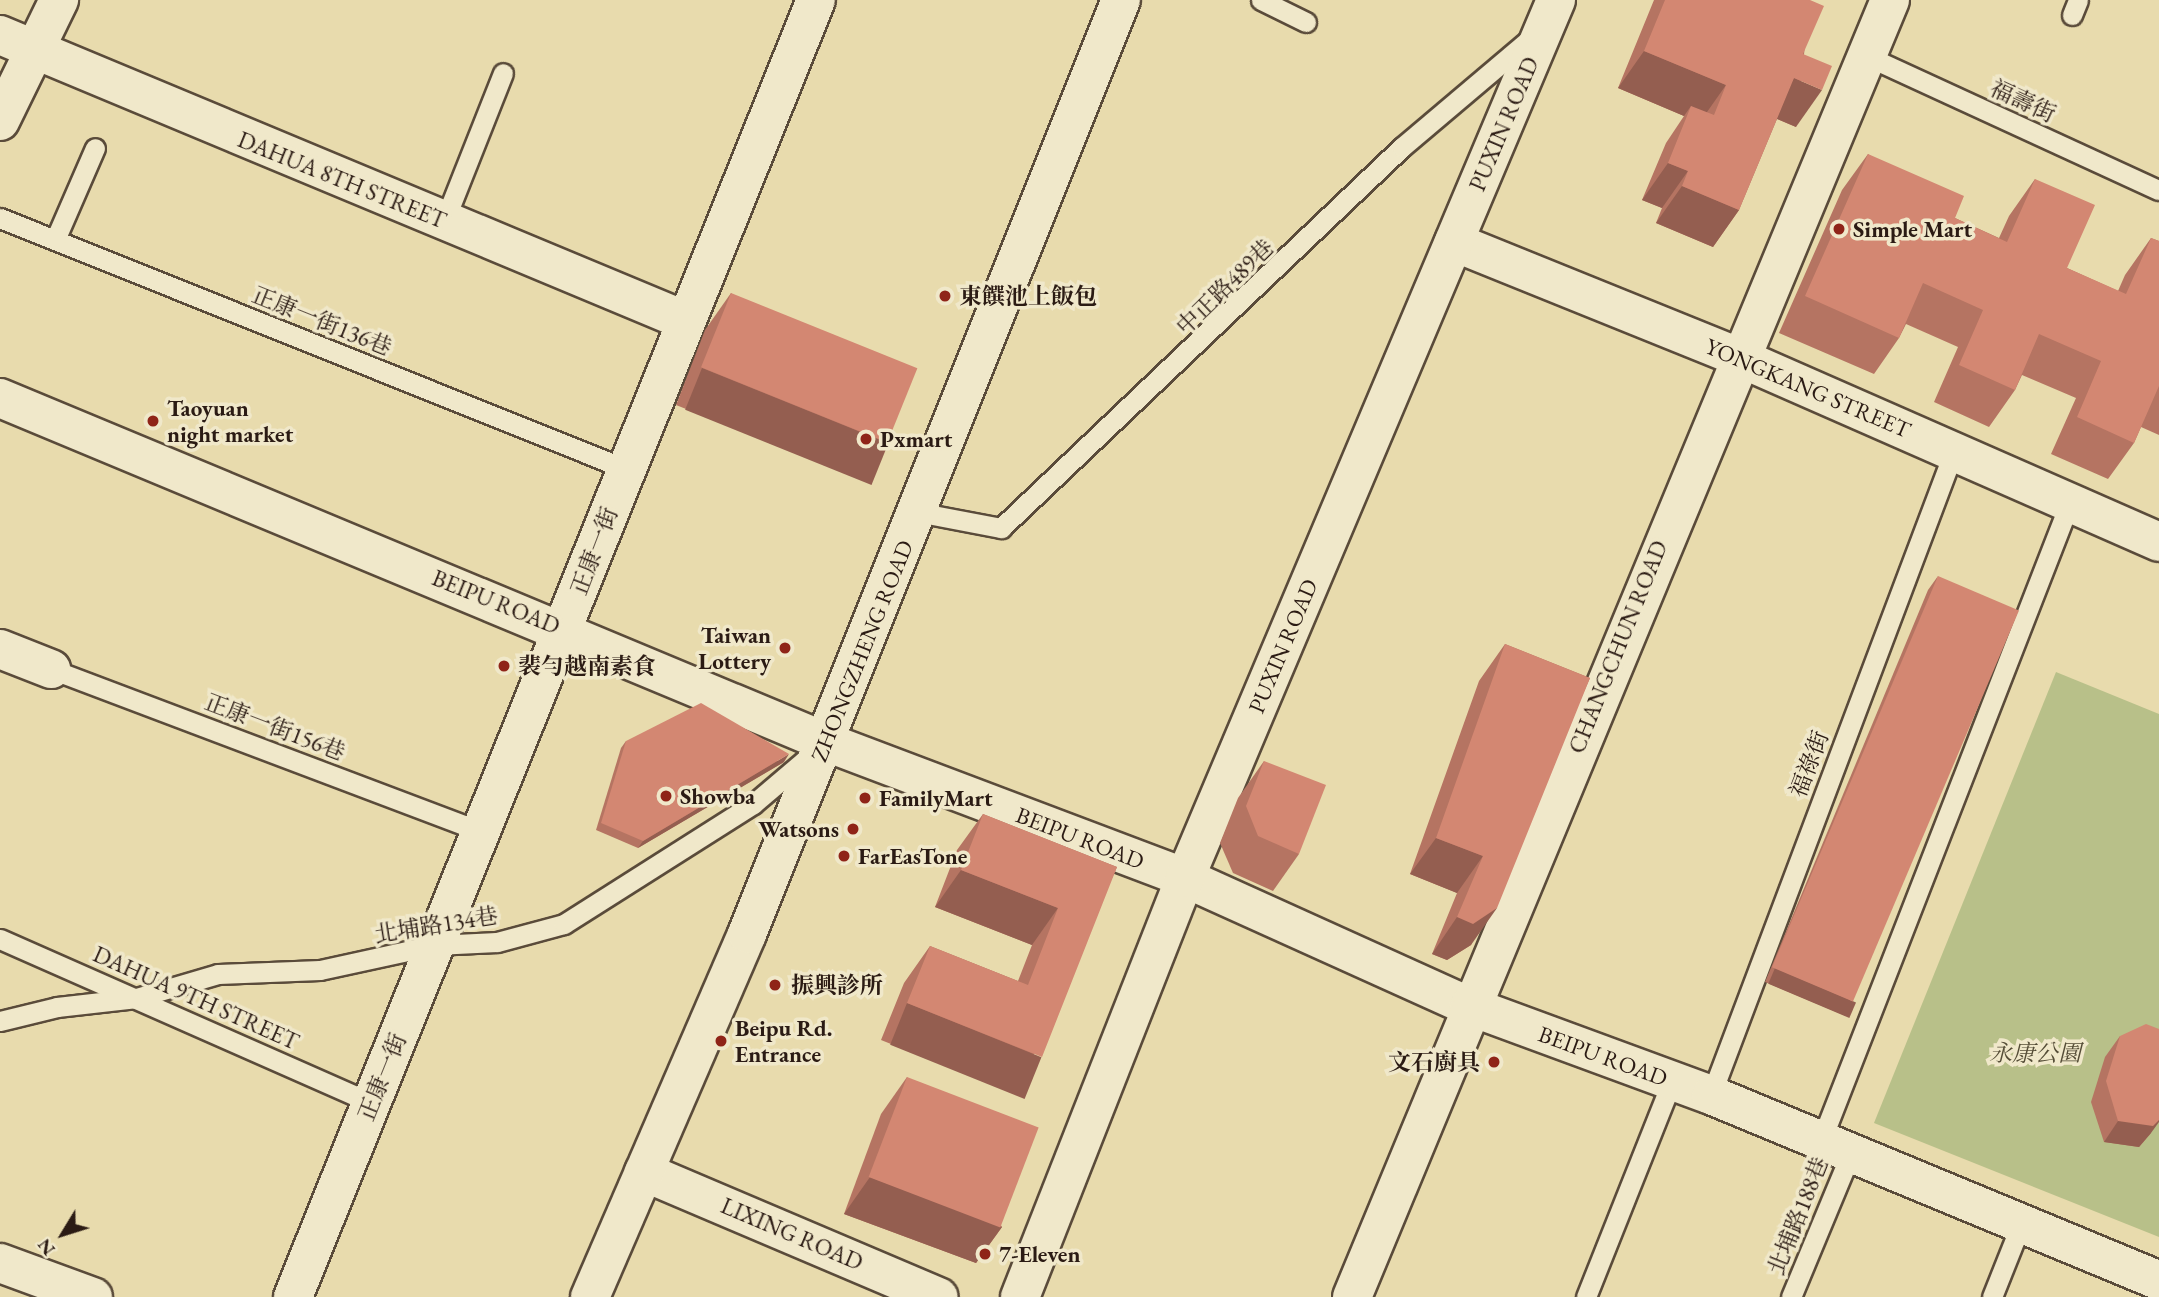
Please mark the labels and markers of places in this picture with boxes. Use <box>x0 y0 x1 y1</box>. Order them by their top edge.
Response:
place label: Simple Mart <box>1853 215 1972 243</box>
marker: Simple Mart <box>1831 221 1847 237</box>
place label: 東饌池上飯包 <box>959 282 1097 310</box>
marker: 東饌池上飯包 <box>937 288 953 304</box>
place label: Taoyuan night market <box>167 394 293 448</box>
marker: Taoyuan night market <box>145 413 161 429</box>
place label: Pxmart <box>880 425 952 453</box>
marker: Pxmart <box>858 431 874 447</box>
place label: Taiwan Lottery <box>698 621 771 675</box>
marker: Taiwan Lottery <box>777 640 793 656</box>
place label: 裴勻越南素食 <box>518 652 656 680</box>
marker: 裴勻越南素食 <box>496 658 512 674</box>
place label: Showba <box>680 782 755 810</box>
place label: FamilyMart <box>879 784 993 812</box>
marker: Showba <box>658 788 674 804</box>
marker: FamilyMart <box>857 790 873 806</box>
place label: Watsons <box>758 815 839 843</box>
marker: Watsons <box>845 821 861 837</box>
place label: FarEasTone <box>858 842 967 870</box>
marker: FarEasTone <box>836 848 852 864</box>
place label: 振興診所 <box>791 971 883 999</box>
marker: 振興診所 <box>765 975 785 995</box>
place label: Beipu Rd. Entrance <box>735 1014 832 1068</box>
marker: Beipu Rd. Entrance <box>713 1033 729 1049</box>
place label: 文石廚具 <box>1388 1048 1480 1076</box>
marker: 文石廚具 <box>1486 1054 1502 1070</box>
place label: 7-Eleven <box>999 1240 1080 1268</box>
marker: 7-Eleven <box>977 1246 993 1262</box>

